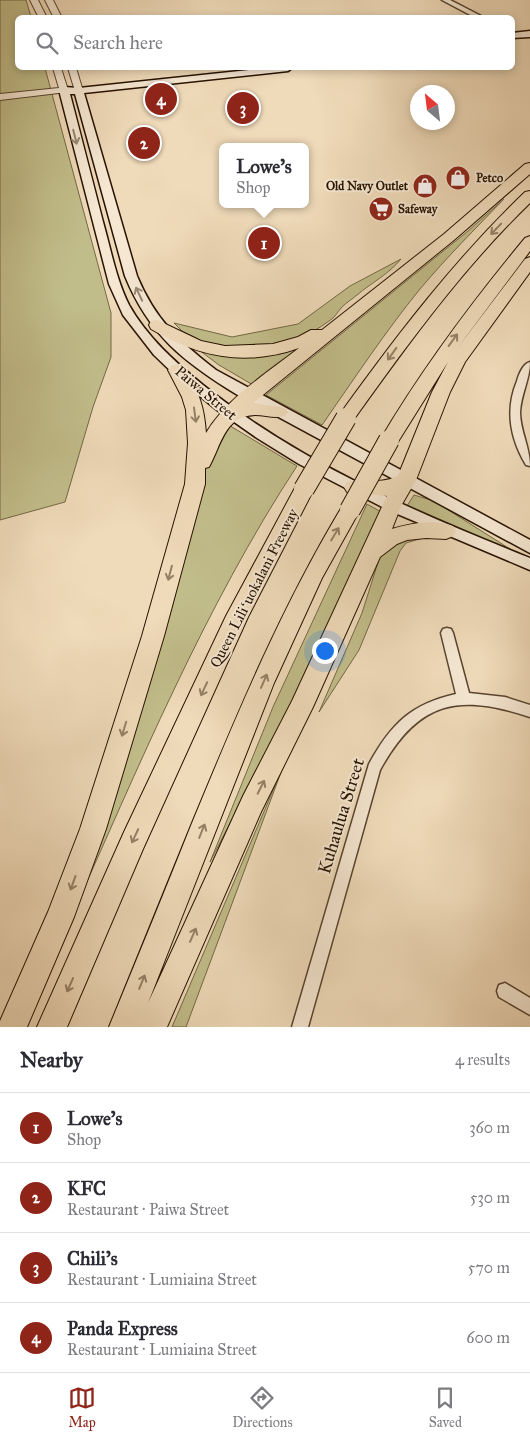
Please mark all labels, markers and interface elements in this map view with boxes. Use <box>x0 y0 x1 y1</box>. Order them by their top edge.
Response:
search box <box>15 15 515 70</box>
icon: search <box>33 29 61 57</box>
text: Search here <box>73 31 163 54</box>
pin: 4 <box>145 80 177 118</box>
north arrow <box>410 85 455 130</box>
pin: 3 <box>227 89 259 127</box>
pin: 2 <box>128 124 160 162</box>
one-way arrow <box>71 129 81 145</box>
popup <box>219 143 309 208</box>
text: Lowe's <box>236 155 292 178</box>
shop icon: Petco <box>445 165 471 191</box>
place label: Petco <box>476 171 503 185</box>
shop icon: Old Navy Outlet <box>412 173 438 199</box>
text: Shop <box>236 178 271 197</box>
place label: Old Navy Outlet <box>326 179 409 194</box>
supermarket icon: Safeway <box>368 196 394 222</box>
place label: Safeway <box>398 202 439 217</box>
one-way arrow <box>489 223 502 235</box>
pin: 1 <box>248 224 280 262</box>
one-way arrow <box>134 287 143 302</box>
one-way arrow <box>448 334 459 347</box>
one-way arrow <box>387 347 397 361</box>
street label: Paiwa Street <box>171 362 241 425</box>
one-way arrow <box>190 406 200 422</box>
street label: Queen Liliʻuokalani Freeway <box>206 505 302 670</box>
one-way arrow <box>331 528 341 542</box>
one-way arrow <box>165 565 174 581</box>
your location <box>312 638 338 664</box>
one-way arrow <box>260 674 270 689</box>
one-way arrow <box>198 681 208 696</box>
one-way arrow <box>119 721 128 736</box>
street label: Kuhaulua Street <box>313 755 369 877</box>
one-way arrow <box>257 780 266 795</box>
one-way arrow <box>198 824 208 839</box>
one-way arrow <box>130 828 140 843</box>
one-way arrow <box>68 875 77 890</box>
one-way arrow <box>189 928 199 943</box>
one-way arrow <box>138 975 147 990</box>
one-way arrow <box>65 977 75 992</box>
text: Nearby <box>20 1047 83 1073</box>
text: 4 results <box>455 1050 510 1069</box>
text: Lowe's <box>67 1107 122 1130</box>
text: 1 <box>33 1118 39 1137</box>
text: 360 m <box>469 1118 510 1137</box>
text: Shop <box>67 1130 101 1149</box>
text: KFC <box>67 1177 106 1200</box>
text: 2 <box>32 1188 40 1207</box>
text: 530 m <box>470 1188 510 1207</box>
text: Restaurant · Paiwa Street <box>67 1200 229 1219</box>
text: Chili's <box>67 1247 118 1270</box>
text: 3 <box>33 1258 39 1277</box>
text: 570 m <box>468 1258 510 1277</box>
text: Restaurant · Lumiaina Street <box>67 1270 257 1289</box>
text: Panda Express <box>67 1317 178 1340</box>
text: 4 <box>32 1328 40 1347</box>
text: 600 m <box>466 1328 510 1347</box>
text: Restaurant · Lumiaina Street <box>67 1340 257 1359</box>
tab: Map <box>68 1384 96 1431</box>
tab: Directions <box>232 1384 293 1431</box>
tab: Saved <box>429 1384 462 1431</box>

